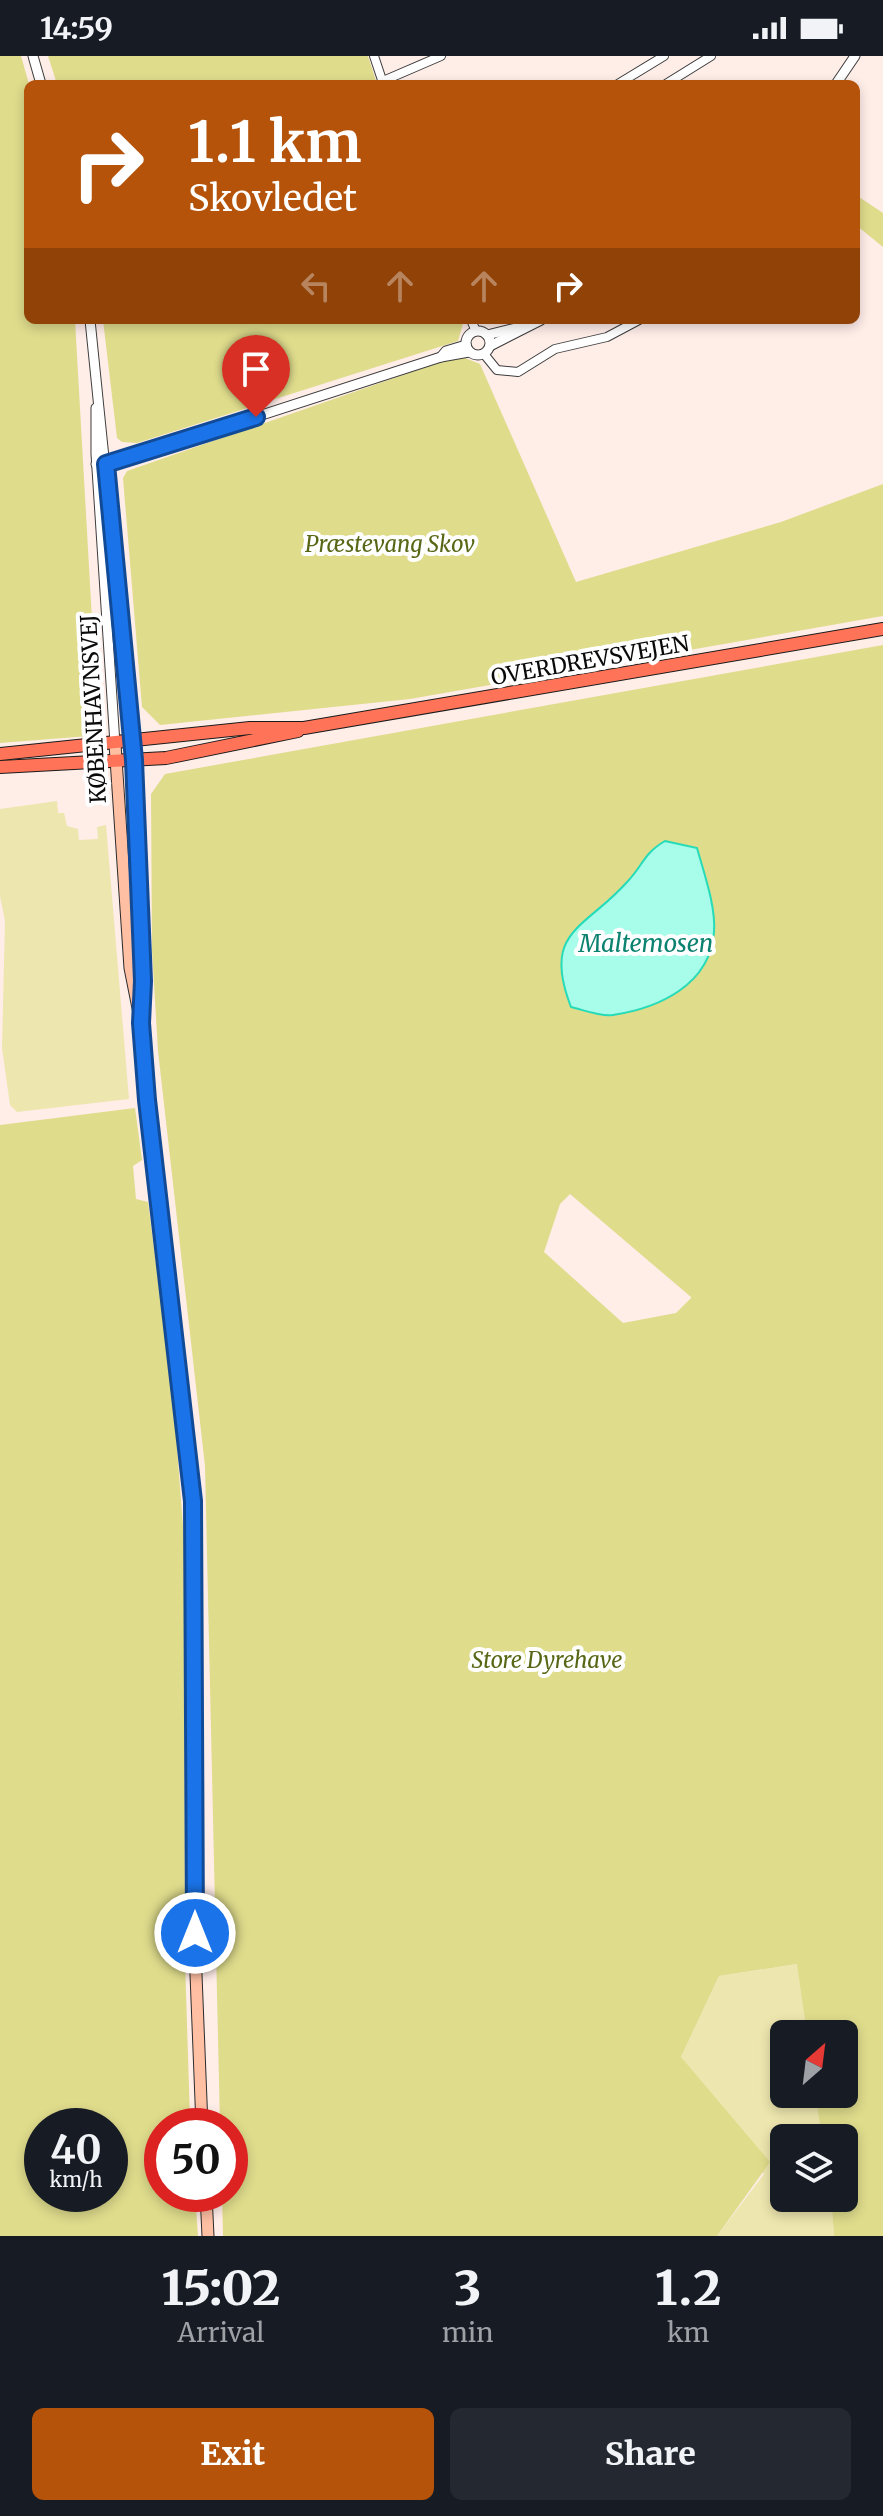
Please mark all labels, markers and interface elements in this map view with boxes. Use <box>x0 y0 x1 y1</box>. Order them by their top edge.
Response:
text: 14:59 <box>40 9 113 47</box>
text: 1.1 km <box>188 107 362 177</box>
icon: right <box>56 112 160 216</box>
text: Skovledet <box>188 176 357 221</box>
icon: left <box>294 264 338 308</box>
icon: ahead <box>378 264 422 308</box>
icon: ahead <box>462 264 506 308</box>
icon: right <box>546 264 590 308</box>
pin <box>222 335 290 417</box>
icon: arrive <box>234 347 278 391</box>
park label: Præstevang Skov <box>305 530 475 558</box>
street label: KØBENHAVNSVEJ <box>74 614 112 804</box>
street label: OVERDREVSVEJEN <box>489 629 691 691</box>
water label: Maltemosen <box>578 928 713 959</box>
park label: Store Dyrehave <box>471 1646 623 1674</box>
position arrow <box>153 1891 237 1975</box>
north arrow <box>770 2020 858 2108</box>
map controls <box>770 2020 858 2212</box>
speed limit sign: 50 <box>144 2108 248 2212</box>
button: layers <box>770 2124 858 2212</box>
text: 40 <box>50 2125 102 2175</box>
text: km/h <box>50 2167 102 2192</box>
text: 15:02 <box>162 2258 280 2318</box>
text: 3 <box>454 2258 481 2318</box>
text: 1.2 <box>655 2258 721 2318</box>
text: Arrival <box>178 2316 264 2349</box>
text: min <box>442 2316 493 2349</box>
text: km <box>667 2316 709 2349</box>
button: Exit <box>32 2408 434 2500</box>
button: Share <box>450 2408 851 2500</box>

